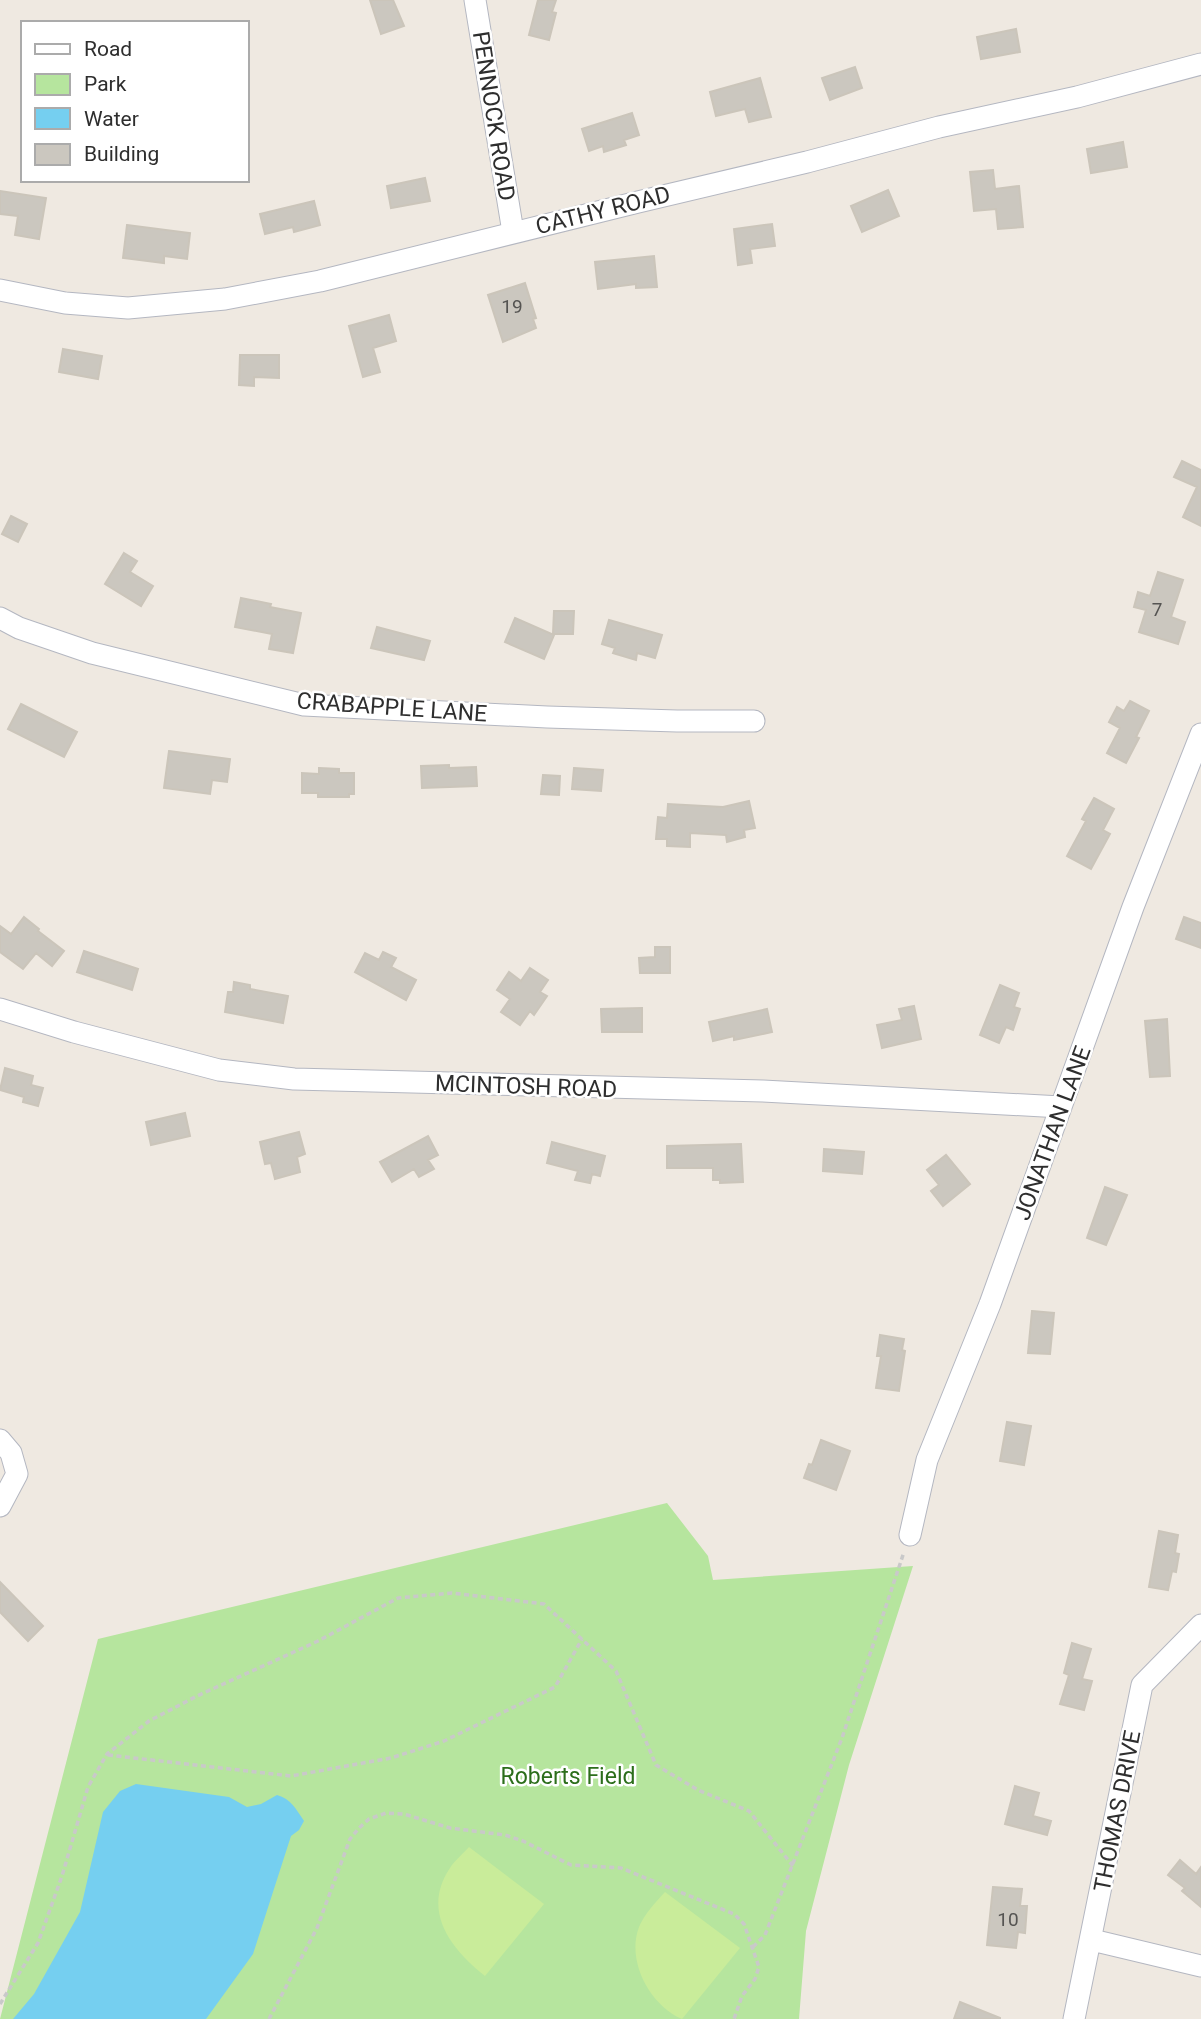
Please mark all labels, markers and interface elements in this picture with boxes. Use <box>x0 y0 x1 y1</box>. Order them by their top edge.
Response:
legend <box>21 21 248 182</box>
street label: PENNOCK ROAD <box>467 29 520 203</box>
text: Road <box>84 37 132 61</box>
text: Park <box>84 72 127 96</box>
text: Water <box>84 107 139 131</box>
text: Building <box>84 142 159 166</box>
street label: CATHY ROAD <box>533 181 673 240</box>
house number: 19 <box>501 295 523 318</box>
house number: 7 <box>1152 598 1162 621</box>
street label: CRABAPPLE LANE <box>296 687 488 728</box>
street label: JONATHAN LANE <box>1008 1042 1096 1224</box>
street label: MCINTOSH ROAD <box>434 1070 618 1103</box>
street label: THOMAS DRIVE <box>1089 1728 1146 1894</box>
park label: Roberts Field <box>501 1763 635 1790</box>
house number: 10 <box>997 1908 1019 1931</box>

